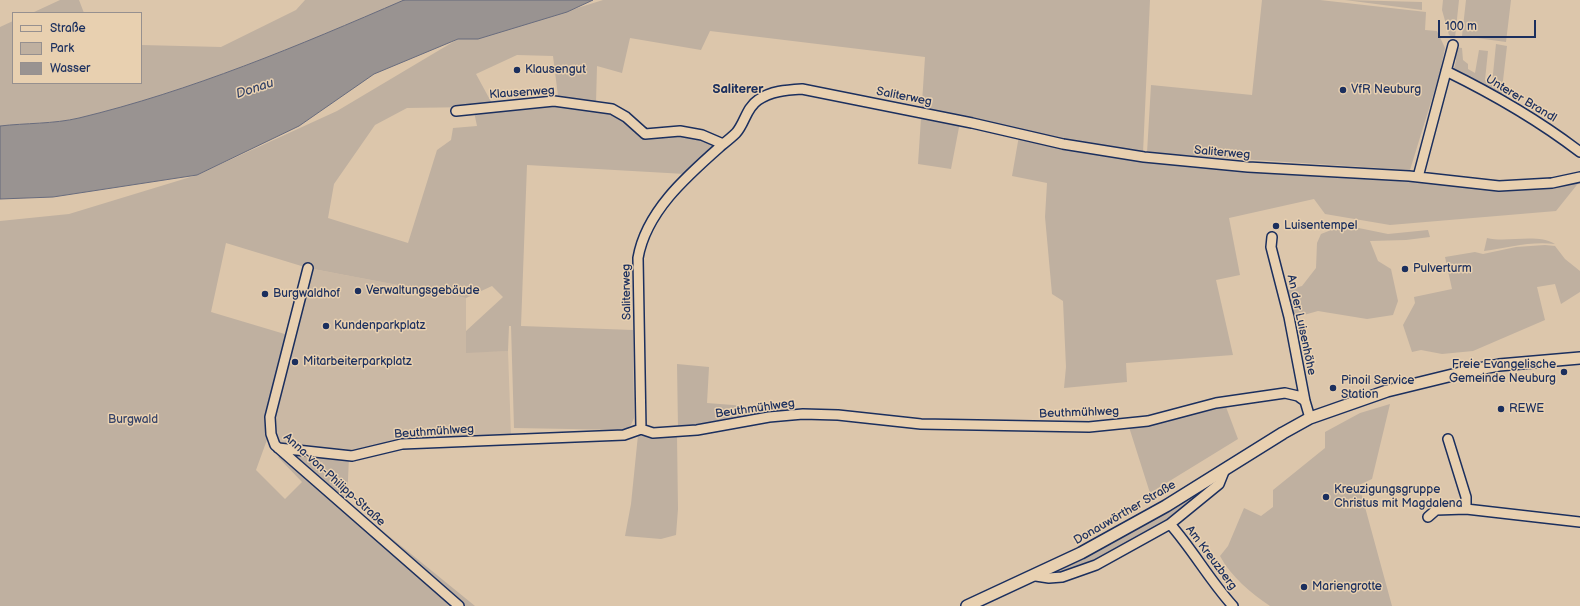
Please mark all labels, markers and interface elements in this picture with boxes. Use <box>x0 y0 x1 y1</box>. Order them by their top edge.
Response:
legend <box>12 12 142 84</box>
scale bar <box>1440 12 1538 38</box>
text: 100 m <box>1445 19 1477 34</box>
text: Straße <box>50 21 86 36</box>
text: Park <box>50 41 74 56</box>
text: Wasser <box>50 61 90 76</box>
place label: Klausengut <box>525 63 586 77</box>
marker: Klausengut <box>512 65 522 75</box>
street label: Unterer Brandl <box>1483 72 1559 126</box>
water label: Donau <box>234 76 276 102</box>
district label: Saliterer <box>713 82 763 98</box>
place label: VfR Neuburg <box>1351 83 1421 97</box>
street label: Klausenweg <box>489 84 555 102</box>
street label: Saliterweg <box>875 85 933 109</box>
marker: VfR Neuburg <box>1338 85 1348 95</box>
street label: Saliterweg <box>1193 143 1251 163</box>
place label: Luisentempel <box>1284 219 1357 233</box>
marker: Luisentempel <box>1271 221 1281 231</box>
place label: Pulverturm <box>1413 262 1472 276</box>
street label: Saliterweg <box>619 264 635 320</box>
marker: Pulverturm <box>1400 264 1410 274</box>
street label: An der Luisenhöhe <box>1283 273 1319 377</box>
place label: Verwaltungsgebäude <box>366 284 480 298</box>
marker: Verwaltungsgebäude <box>353 286 363 296</box>
place label: Burgwaldhof <box>273 287 340 301</box>
marker: Burgwaldhof <box>260 289 270 299</box>
place label: Kundenparkplatz <box>334 319 425 333</box>
marker: Kundenparkplatz <box>321 321 331 331</box>
place label: Mitarbeiterparkplatz <box>303 355 412 369</box>
marker: Mitarbeiterparkplatz <box>290 357 300 367</box>
place label: Freie Evangelische Gemeinde Neuburg <box>1449 358 1556 386</box>
marker: Freie Evangelische Gemeinde Neuburg <box>1559 367 1569 377</box>
place label: Pinoil Service Station <box>1341 374 1414 402</box>
marker: Pinoil Service Station <box>1328 383 1338 393</box>
street label: Beuthmühlweg <box>714 396 796 422</box>
place label: REWE <box>1509 402 1544 416</box>
street label: Beuthmühlweg <box>1039 404 1119 422</box>
marker: REWE <box>1496 404 1506 414</box>
park label: Burgwald <box>108 413 158 427</box>
street label: Beuthmühlweg <box>393 422 475 442</box>
street label: Anna-von-Philipp-Straße <box>280 430 388 530</box>
street label: Donauwörther Straße <box>1071 478 1179 548</box>
place label: Kreuzigungsgruppe Christus mit Magdalena <box>1334 483 1462 511</box>
marker: Kreuzigungsgruppe Christus mit Magdalena <box>1321 492 1331 502</box>
street label: Am Kreuzberg <box>1182 523 1240 593</box>
place label: Mariengrotte <box>1312 580 1382 594</box>
marker: Mariengrotte <box>1299 582 1309 592</box>

